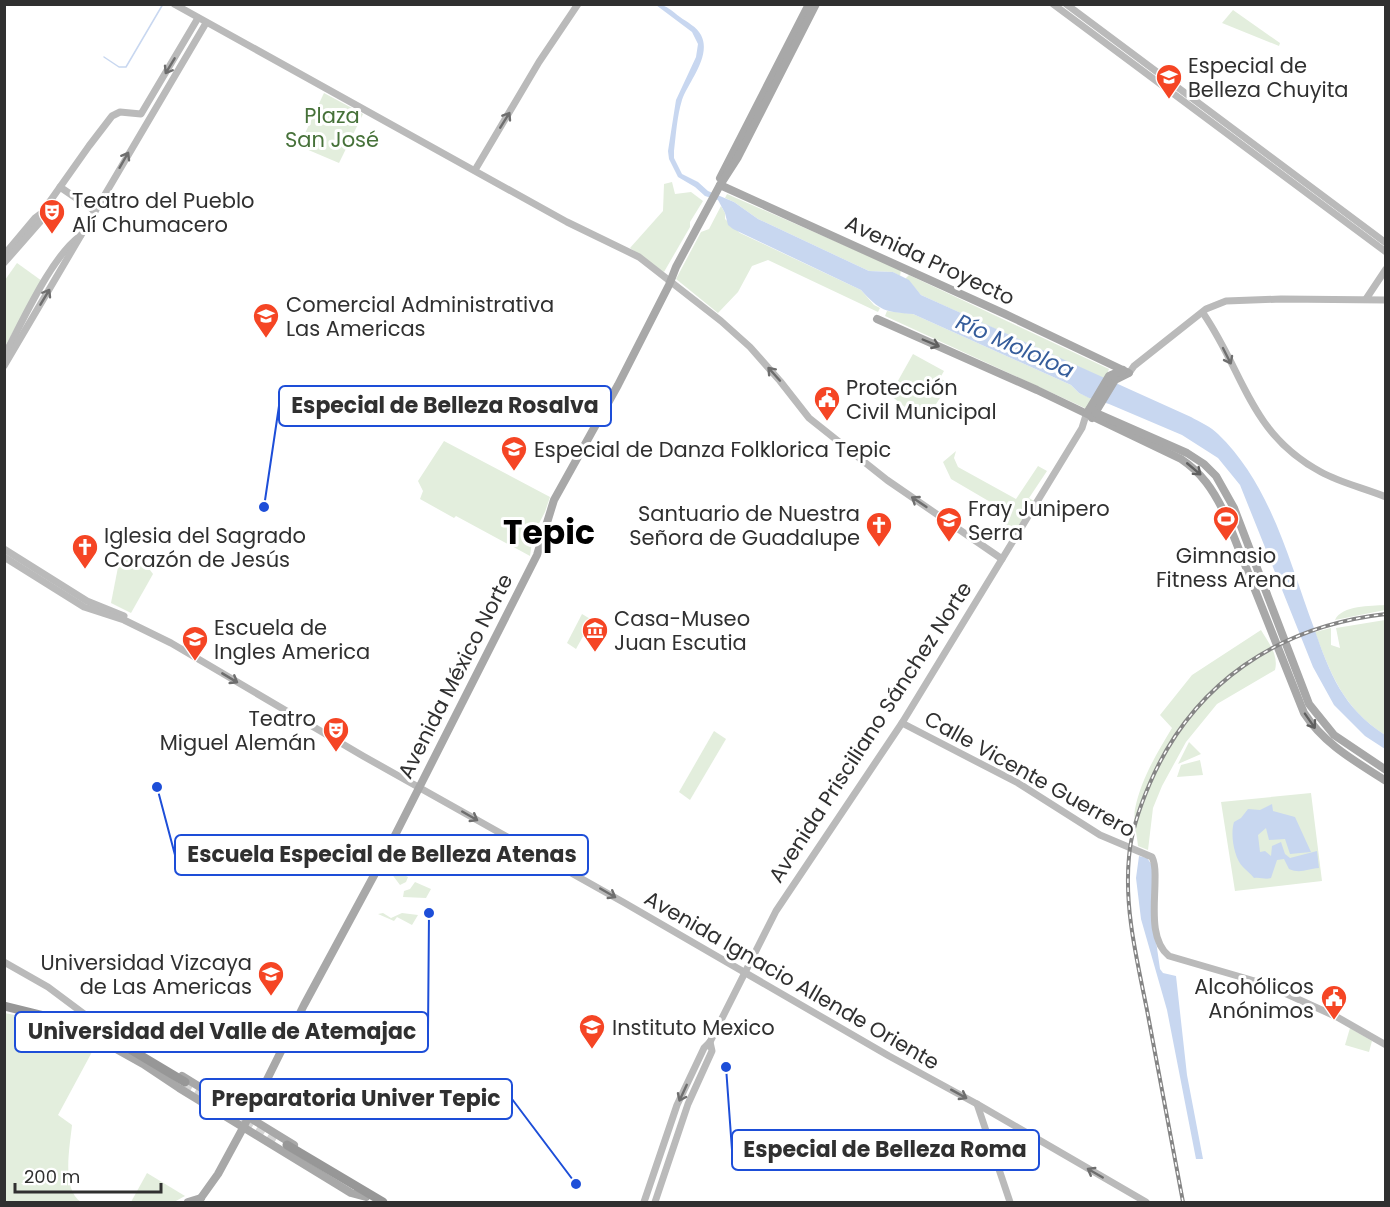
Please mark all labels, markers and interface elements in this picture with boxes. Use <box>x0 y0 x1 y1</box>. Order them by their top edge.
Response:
place label: Especial de Belleza Chuyita <box>1188 51 1349 104</box>
one-way arrow <box>163 57 175 74</box>
school or university icon: Especial de Belleza Chuyita <box>1154 62 1184 100</box>
park label: Plaza San José <box>285 101 379 154</box>
one-way arrow <box>500 112 512 129</box>
one-way arrow <box>119 152 130 170</box>
place label: Teatro del Pueblo Alí Chumacero <box>72 186 255 239</box>
theatre icon: Teatro del Pueblo Alí Chumacero <box>37 197 67 235</box>
street label: Avenida Proyecto <box>841 208 1019 312</box>
one-way arrow <box>39 289 51 306</box>
place label: Comercial Administrativa Las Americas <box>286 290 554 343</box>
school or university icon: Comercial Administrativa Las Americas <box>251 301 281 339</box>
water label: Río Mololoa <box>951 306 1079 386</box>
one-way arrow <box>922 338 940 349</box>
one-way arrow <box>1222 346 1233 364</box>
one-way arrow <box>767 367 781 382</box>
place label: Protección Civil Municipal <box>846 373 997 426</box>
public building icon: Protección Civil Municipal <box>812 384 842 422</box>
callout: Especial de Belleza Rosalva <box>279 386 611 426</box>
text: Especial de Belleza Rosalva <box>291 390 599 421</box>
school or university icon: Especial de Danza Folklorica Tepic <box>499 434 529 472</box>
place label: Especial de Danza Folklorica Tepic <box>534 435 891 464</box>
one-way arrow <box>1186 462 1201 476</box>
place label: Fray Junipero Serra <box>968 494 1110 547</box>
one-way arrow <box>912 496 928 508</box>
place label: Santuario de Nuestra Señora de Guadalupe <box>629 499 860 552</box>
sports icon: Gimnasio Fitness Arena <box>1211 504 1241 542</box>
school or university icon: Fray Junipero Serra <box>934 505 964 543</box>
district label: Tepic <box>503 509 595 556</box>
church icon: Santuario de Nuestra Señora de Guadalupe <box>864 510 894 548</box>
place label: Iglesia del Sagrado Corazón de Jesús <box>104 521 306 574</box>
church icon: Iglesia del Sagrado Corazón de Jesús <box>70 532 100 570</box>
place label: Gimnasio Fitness Arena <box>1156 541 1296 594</box>
street label: Avenida México Norte <box>391 569 519 783</box>
street label: Avenida Prisciliano Sánchez Norte <box>762 576 978 888</box>
place label: Casa-Museo Juan Escutia <box>614 604 750 657</box>
place label: Escuela de Ingles America <box>214 613 370 666</box>
museum icon: Casa-Museo Juan Escutia <box>580 615 610 653</box>
school or university icon: Escuela de Ingles America <box>180 624 210 662</box>
one-way arrow <box>221 673 238 685</box>
place label: Teatro Miguel Alemán <box>160 704 316 757</box>
street label: Calle Vicente Guerrero <box>919 704 1141 844</box>
one-way arrow <box>1304 712 1316 728</box>
theatre icon: Teatro Miguel Alemán <box>321 715 351 753</box>
one-way arrow <box>461 811 479 822</box>
callout: Escuela Especial de Belleza Atenas <box>175 835 588 875</box>
text: Escuela Especial de Belleza Atenas <box>187 839 577 870</box>
street label: Avenida Ignacio Allende Oriente <box>639 883 945 1077</box>
one-way arrow <box>599 888 616 900</box>
place label: Universidad Vizcaya de Las Americas <box>40 948 252 1001</box>
school or university icon: Universidad Vizcaya de Las Americas <box>256 959 286 997</box>
place label: Alcohólicos Anónimos <box>1194 972 1314 1025</box>
public building icon: Alcohólicos Anónimos <box>1319 983 1349 1021</box>
callout: Universidad del Valle de Atemajac <box>15 1012 428 1052</box>
school or university icon: Instituto Mexico <box>577 1012 607 1050</box>
place label: Instituto Mexico <box>612 1013 775 1042</box>
text: Universidad del Valle de Atemajac <box>28 1016 416 1047</box>
callout: Preparatoria Univer Tepic <box>200 1079 512 1119</box>
text: Preparatoria Univer Tepic <box>212 1083 500 1114</box>
one-way arrow <box>677 1083 688 1101</box>
one-way arrow <box>950 1089 968 1100</box>
callout: Especial de Belleza Roma <box>732 1130 1039 1170</box>
text: Especial de Belleza Roma <box>743 1134 1027 1165</box>
scale bar <box>15 1156 160 1194</box>
text: 200 m <box>24 1164 80 1189</box>
one-way arrow <box>1087 1167 1104 1179</box>

